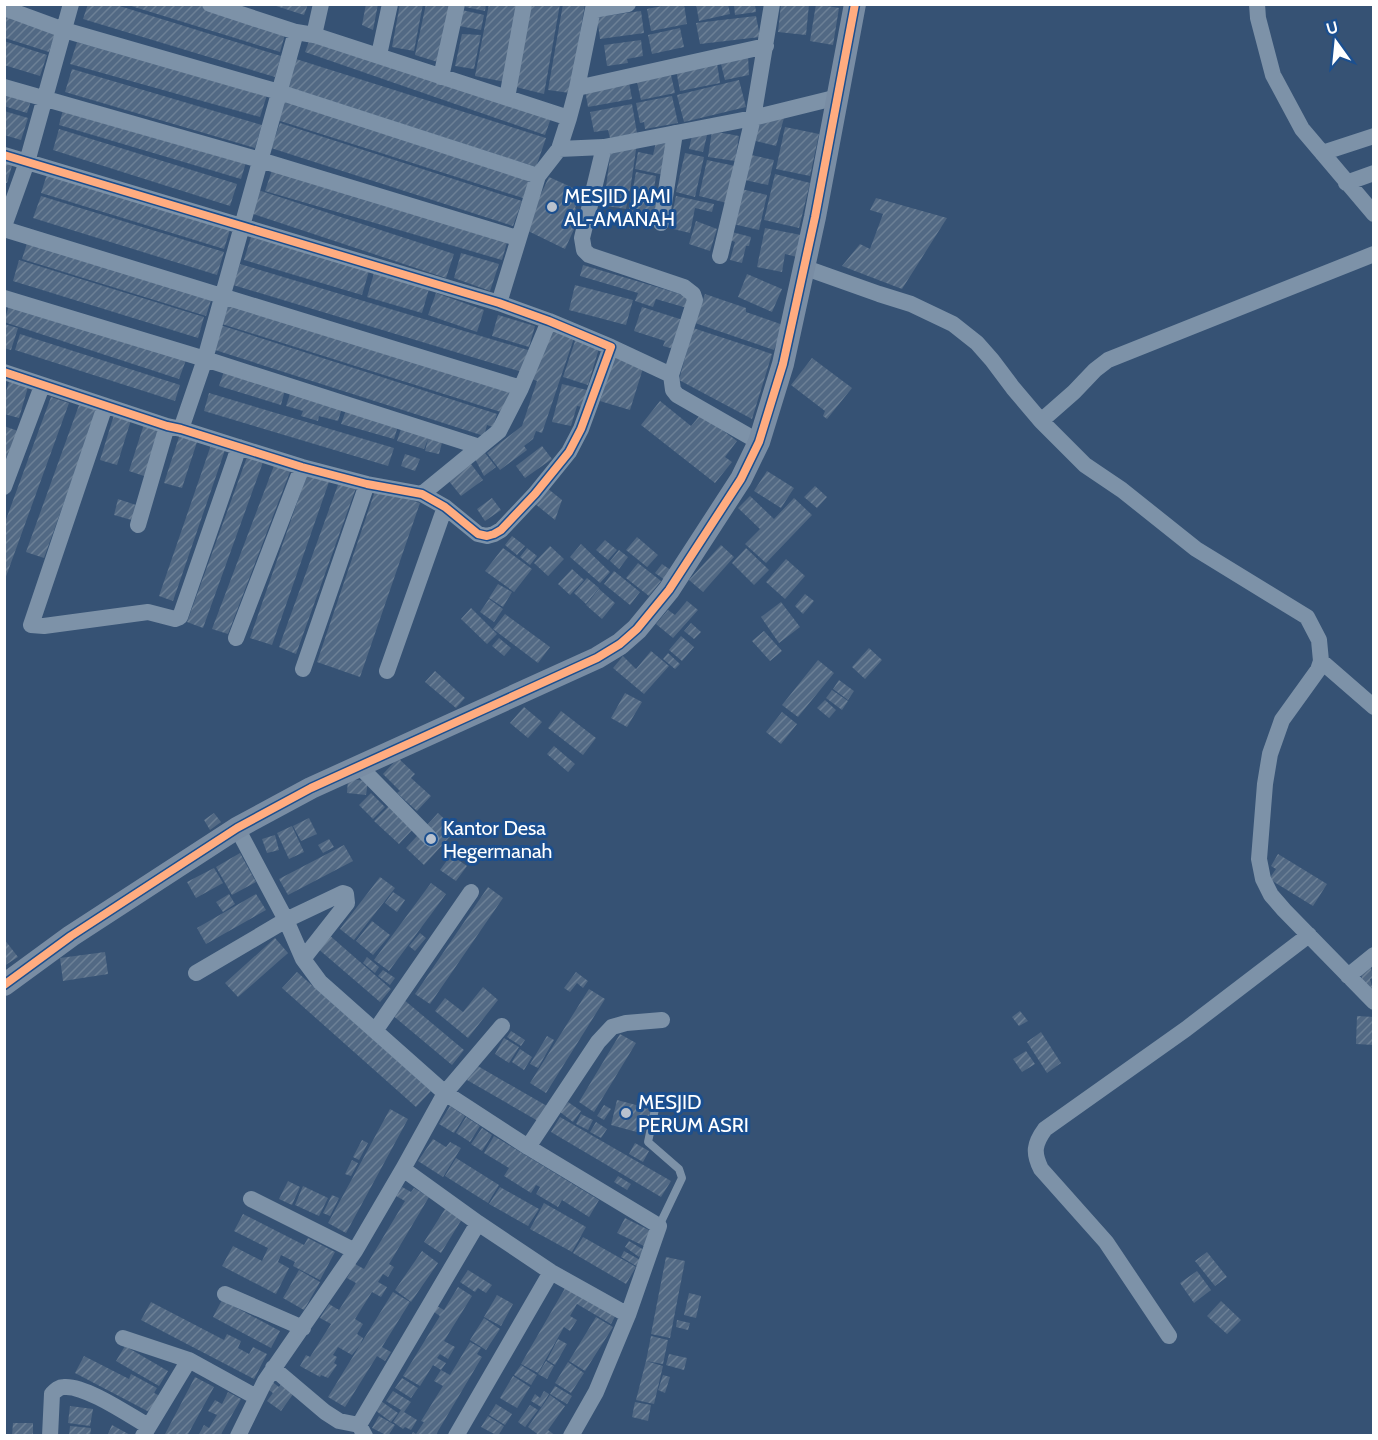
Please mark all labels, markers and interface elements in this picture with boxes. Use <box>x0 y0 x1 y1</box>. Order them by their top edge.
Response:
north arrow <box>1306 12 1366 72</box>
text: U <box>1324 17 1340 39</box>
place label: MESJID JAMI AL-AMANAH <box>564 184 675 231</box>
marker: MESJID JAMI AL-AMANAH <box>545 200 559 214</box>
place label: Kantor Desa Hegermanah <box>443 816 552 863</box>
marker: Kantor Desa Hegermanah <box>424 832 438 846</box>
place label: MESJID PERUM ASRI <box>638 1090 749 1137</box>
marker: MESJID PERUM ASRI <box>619 1106 633 1120</box>

